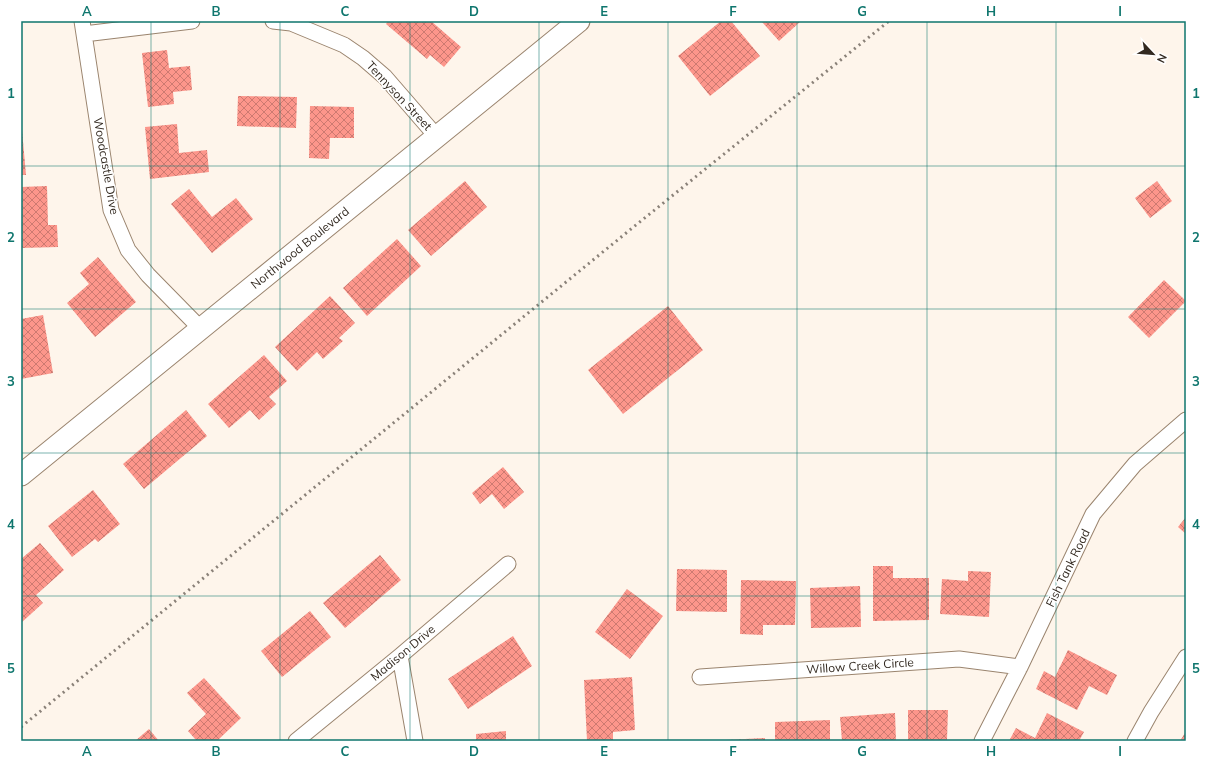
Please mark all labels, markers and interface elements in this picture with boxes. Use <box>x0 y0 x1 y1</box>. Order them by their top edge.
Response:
text: A <box>82 3 92 19</box>
text: B <box>212 3 221 19</box>
text: C <box>341 3 350 19</box>
text: D <box>469 3 479 19</box>
text: E <box>600 3 608 19</box>
text: F <box>729 3 737 19</box>
text: G <box>857 3 867 19</box>
text: H <box>986 3 996 19</box>
text: I <box>1118 3 1122 19</box>
north arrow <box>1133 34 1173 74</box>
text: N <box>1154 52 1170 65</box>
street label: Tennyson Street <box>363 58 435 133</box>
text: 1 <box>7 85 15 101</box>
text: 1 <box>1192 85 1200 101</box>
street label: Woodcastle Drive <box>91 116 122 216</box>
street label: Northwood Boulevard <box>247 203 352 292</box>
text: 2 <box>7 229 15 245</box>
text: 2 <box>1192 229 1200 245</box>
text: 3 <box>7 373 15 389</box>
text: 3 <box>1192 373 1200 389</box>
text: 4 <box>7 516 15 532</box>
text: 4 <box>1192 516 1200 532</box>
street label: Fish Tank Road <box>1042 526 1093 609</box>
street label: Madison Drive <box>367 621 438 684</box>
street label: Willow Creek Circle <box>806 654 914 677</box>
text: 5 <box>7 660 15 676</box>
text: 5 <box>1192 660 1200 676</box>
text: A <box>82 743 92 759</box>
text: B <box>212 743 221 759</box>
text: C <box>341 743 350 759</box>
text: D <box>469 743 479 759</box>
text: E <box>600 743 608 759</box>
text: F <box>729 743 737 759</box>
text: G <box>857 743 867 759</box>
text: H <box>986 743 996 759</box>
text: I <box>1118 743 1122 759</box>

